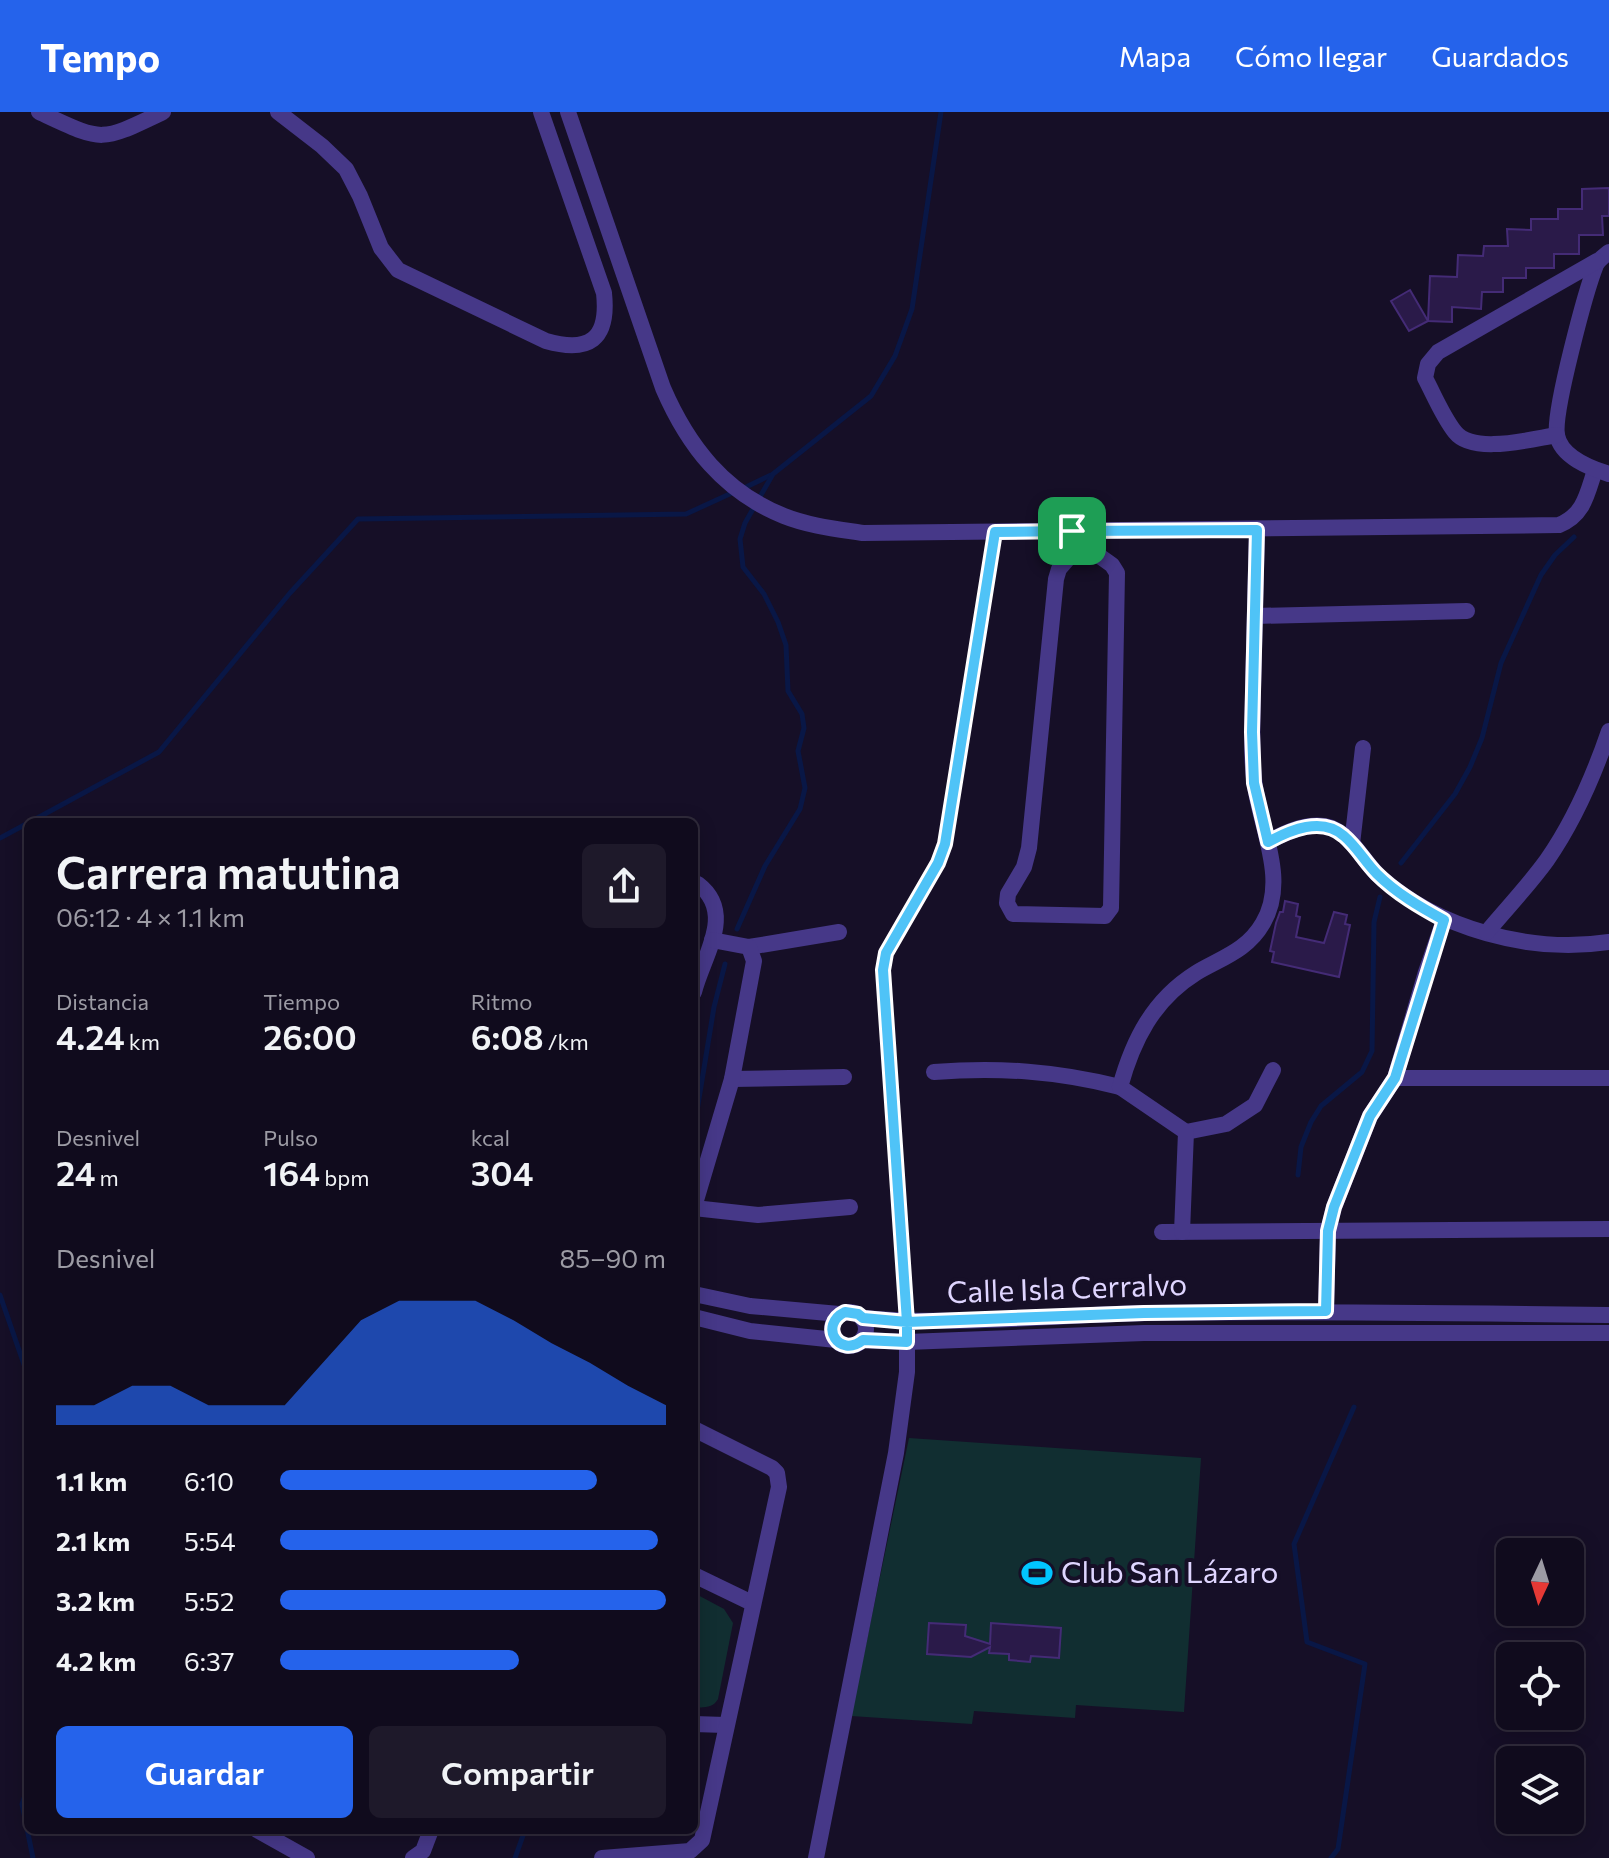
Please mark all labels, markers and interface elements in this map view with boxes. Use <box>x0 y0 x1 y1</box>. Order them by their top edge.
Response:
text: Tempo <box>40 33 160 80</box>
text: Mapa <box>1119 39 1191 73</box>
text: Cómo llegar <box>1235 39 1387 73</box>
text: Guardados <box>1431 39 1569 73</box>
pin <box>1038 497 1106 565</box>
icon: arrive <box>1050 509 1094 553</box>
text: Carrera matutina <box>56 844 401 898</box>
button: share <box>582 844 666 928</box>
text: 06:12 · 4 × 1.1 km <box>56 901 245 932</box>
text: Distancia <box>56 988 149 1015</box>
text: Tiempo <box>263 988 340 1015</box>
text: Ritmo <box>471 988 532 1015</box>
text: 4.24 <box>56 1015 125 1057</box>
text: 26:00 <box>263 1015 357 1057</box>
text: 6:08 <box>471 1015 544 1057</box>
text: km <box>125 1028 160 1055</box>
text: /km <box>544 1028 589 1055</box>
text: Desnivel <box>56 1124 140 1151</box>
text: Pulso <box>263 1124 318 1151</box>
text: kcal <box>471 1124 510 1151</box>
text: 24 <box>56 1151 95 1193</box>
text: 164 <box>263 1151 320 1193</box>
text: 304 <box>471 1151 534 1193</box>
text: m <box>95 1164 119 1191</box>
text: bpm <box>320 1164 369 1191</box>
text: Desnivel <box>56 1242 155 1273</box>
text: 85–90 m <box>560 1242 666 1273</box>
street label: Calle Isla Cerralvo <box>946 1264 1188 1309</box>
text: 1.1 km <box>56 1465 127 1496</box>
text: 6:10 <box>184 1465 234 1496</box>
text: 2.1 km <box>56 1525 130 1556</box>
text: 5:54 <box>184 1525 236 1556</box>
north arrow <box>1496 1538 1584 1626</box>
map controls <box>1496 1538 1584 1834</box>
place label: Club San Lázaro <box>1061 1552 1278 1589</box>
sports icon: Club San Lázaro <box>1020 1556 1054 1590</box>
text: 3.2 km <box>56 1585 135 1616</box>
text: 5:52 <box>184 1585 234 1616</box>
button: locate <box>1496 1642 1584 1730</box>
text: 4.2 km <box>56 1645 136 1676</box>
text: 6:37 <box>184 1645 234 1676</box>
button: Guardar <box>56 1726 353 1818</box>
button: Compartir <box>369 1726 666 1818</box>
button: layers <box>1496 1746 1584 1834</box>

